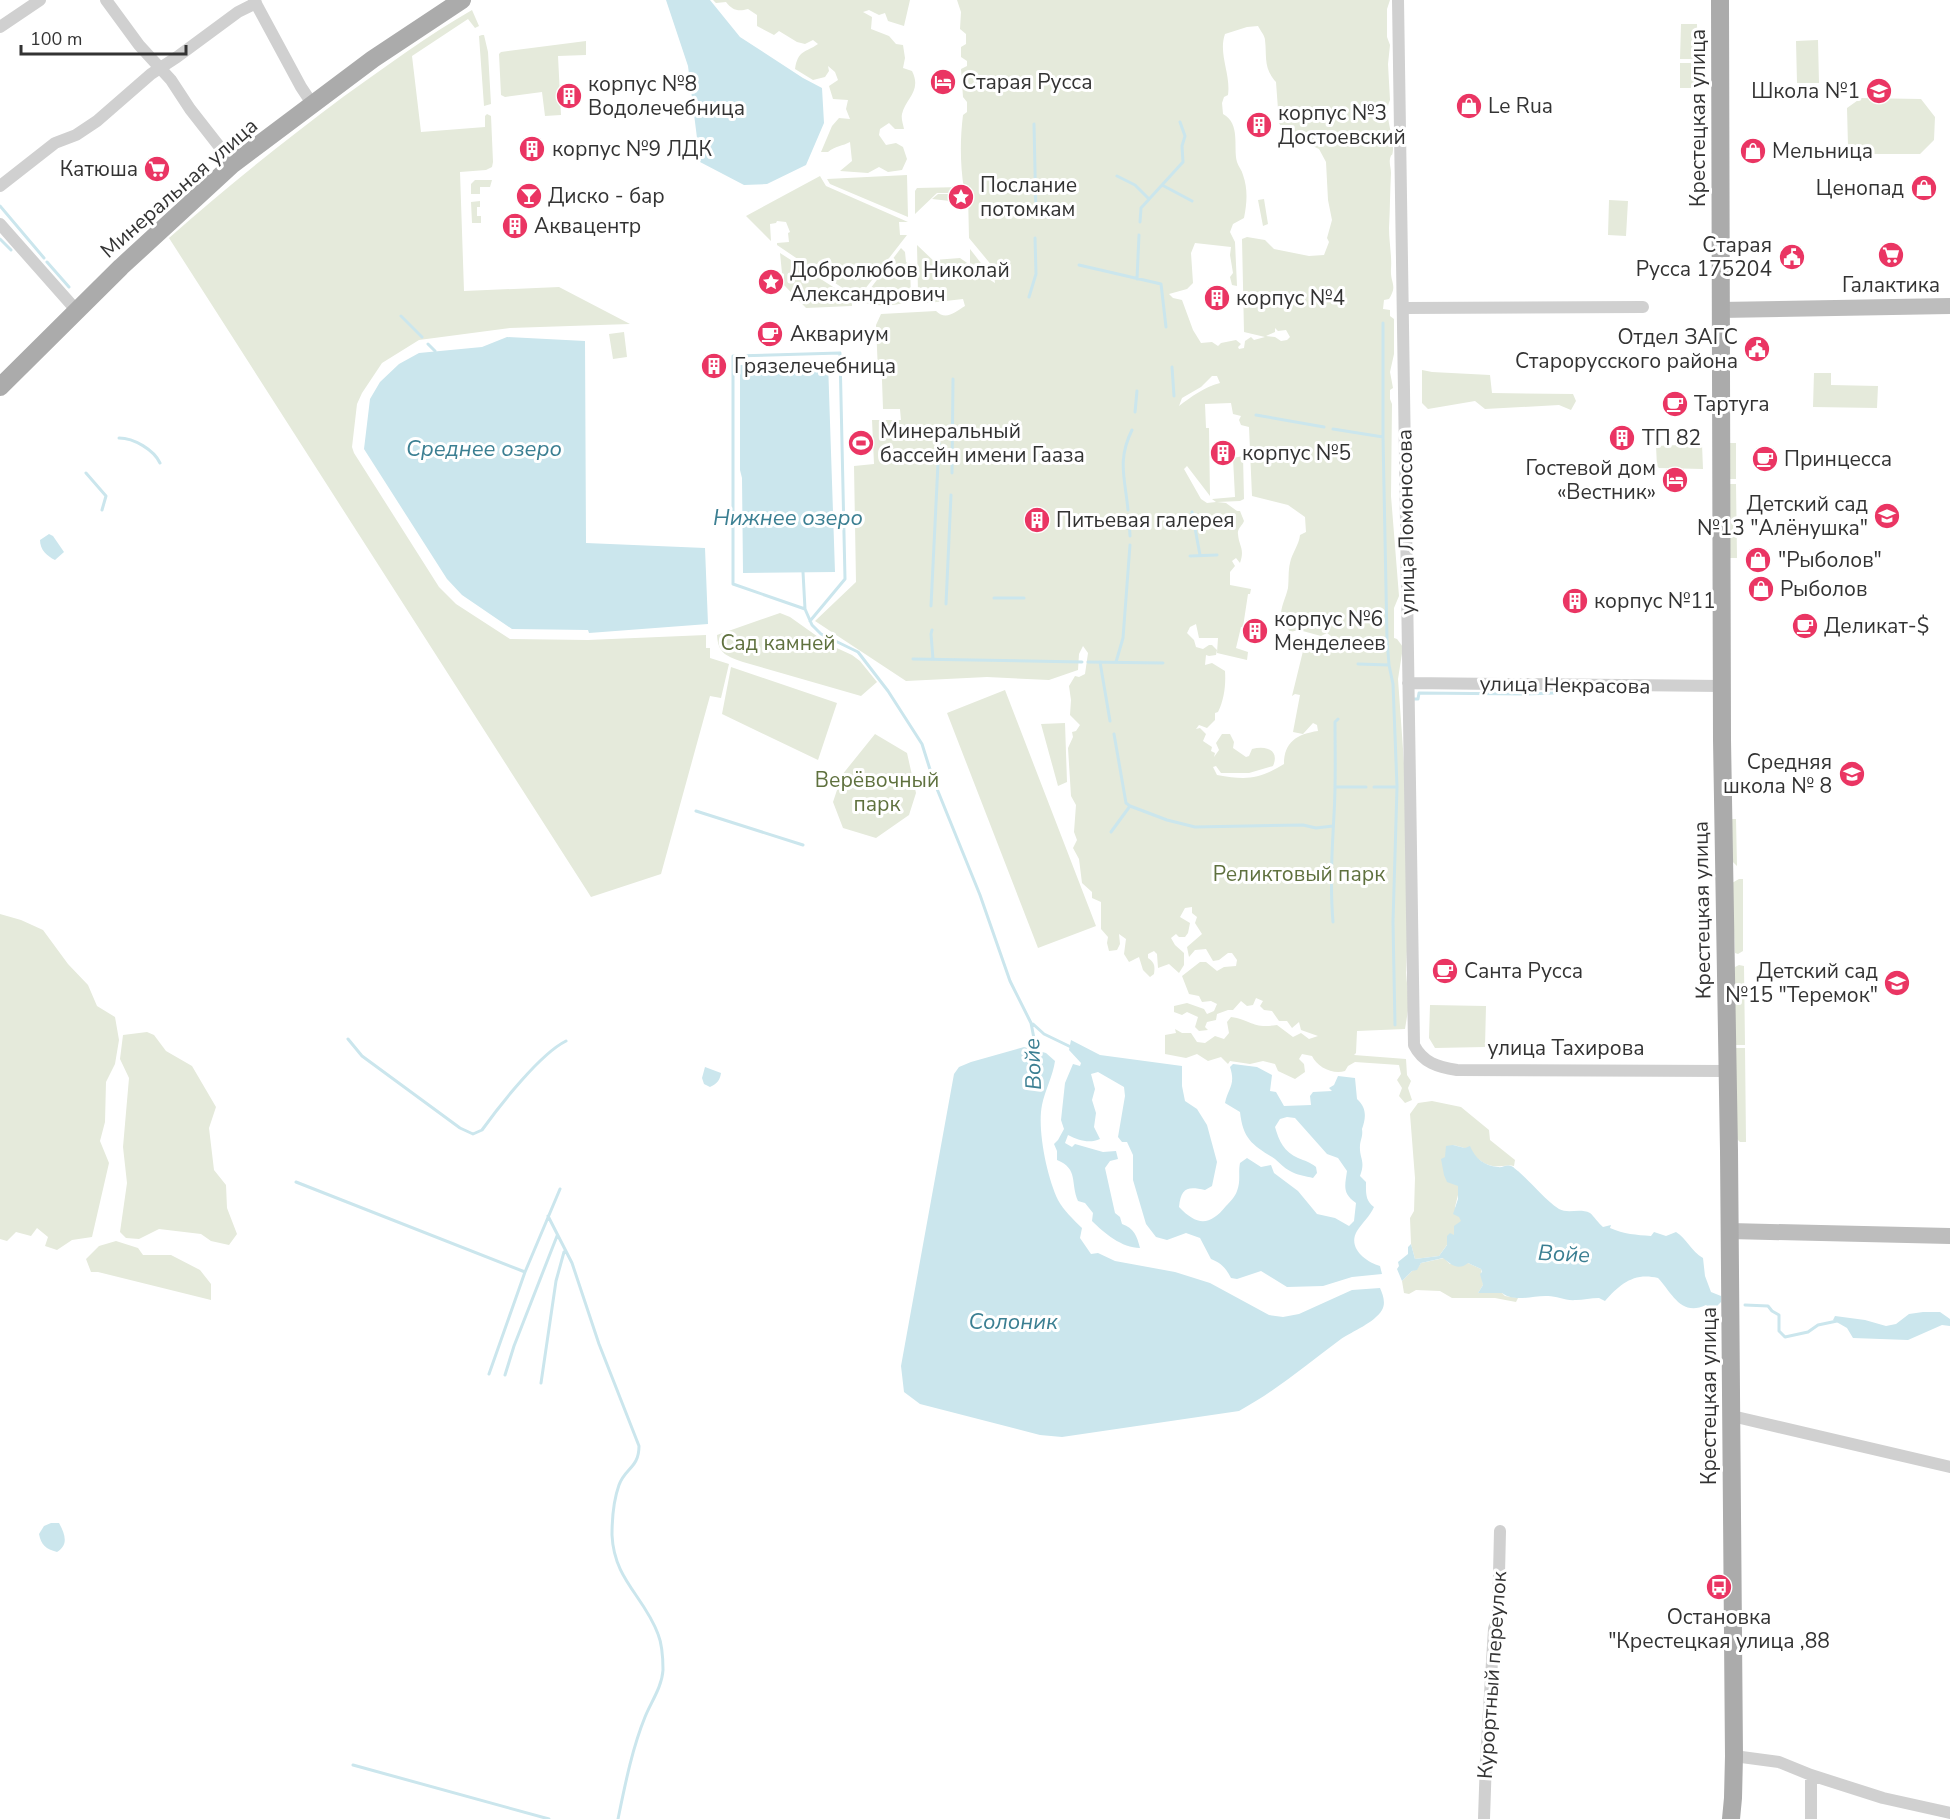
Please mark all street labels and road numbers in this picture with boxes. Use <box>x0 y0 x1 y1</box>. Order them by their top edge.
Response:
street label: Крестецкая улица <box>1684 29 1712 207</box>
street label: Минеральная улица <box>94 112 264 264</box>
street label: улица Ломоносова <box>1390 429 1422 615</box>
street label: улица Некрасова <box>1479 670 1651 700</box>
street label: Крестецкая улица <box>1686 821 1718 999</box>
street label: улица Тахирова <box>1488 1034 1644 1062</box>
street label: Крестецкая улица <box>1695 1307 1723 1485</box>
street label: Курортный переулок <box>1471 1569 1513 1780</box>

